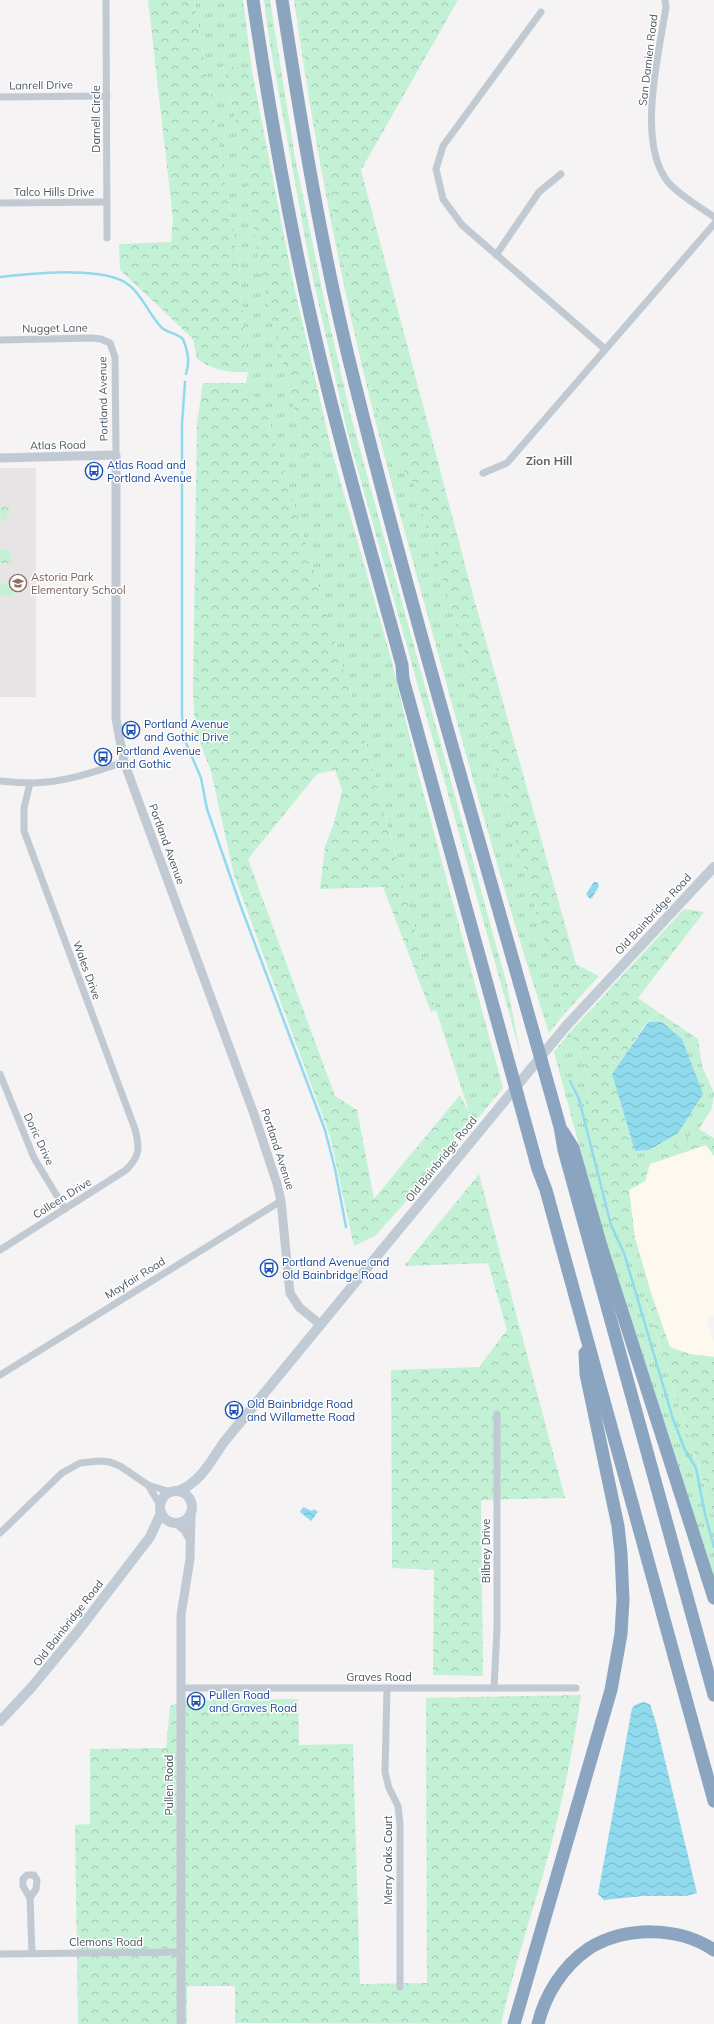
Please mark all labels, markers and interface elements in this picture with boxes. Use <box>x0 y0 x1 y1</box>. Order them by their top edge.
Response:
street label: San Damien Road <box>635 13 661 107</box>
street label: Lanrell Drive <box>9 77 73 93</box>
street label: Darnell Circle <box>89 85 103 153</box>
street label: Talco Hills Drive <box>14 185 94 199</box>
street label: Nugget Lane <box>22 320 88 336</box>
street label: Portland Avenue <box>95 356 111 442</box>
street label: Atlas Road <box>30 438 86 452</box>
district label: Zion Hill <box>526 453 572 468</box>
place label: Atlas Road and Portland Avenue <box>107 458 192 485</box>
bus stop icon: Atlas Road and Portland Avenue <box>84 461 104 481</box>
place label: Astoria Park Elementary School <box>31 570 126 597</box>
school or university icon: Astoria Park Elementary School <box>8 573 28 593</box>
place label: Portland Avenue and Gothic Drive <box>144 717 229 744</box>
bus stop icon: Portland Avenue and Gothic Drive <box>121 720 141 740</box>
place label: Portland Avenue and Gothic <box>116 744 201 771</box>
bus stop icon: Portland Avenue and Gothic <box>93 747 113 767</box>
street label: Portland Avenue <box>146 802 188 886</box>
street label: Old Bainbridge Road <box>612 870 694 958</box>
street label: Wales Drive <box>70 939 104 1001</box>
street label: Portland Avenue <box>258 1107 298 1191</box>
street label: Doric Drive <box>21 1111 57 1167</box>
street label: Old Bainbridge Road <box>402 1113 480 1205</box>
street label: Colleen Drive <box>30 1174 94 1222</box>
street label: Mayfair Road <box>102 1254 168 1302</box>
place label: Portland Avenue and Old Bainbridge Road <box>282 1255 389 1282</box>
bus stop icon: Portland Avenue and Old Bainbridge Road <box>259 1258 279 1278</box>
place label: Old Bainbridge Road and Willamette Road <box>247 1397 355 1424</box>
bus stop icon: Old Bainbridge Road and Willamette Road <box>224 1400 244 1420</box>
street label: Bilbrey Drive <box>479 1519 493 1583</box>
street label: Old Bainbridge Road <box>30 1577 106 1669</box>
street label: Graves Road <box>346 1670 412 1684</box>
place label: Pullen Road and Graves Road <box>209 1688 297 1715</box>
bus stop icon: Pullen Road and Graves Road <box>186 1691 206 1711</box>
street label: Pullen Road <box>162 1755 176 1815</box>
street label: Merry Oaks Court <box>381 1815 395 1905</box>
street label: Clemons Road <box>69 1935 143 1949</box>

